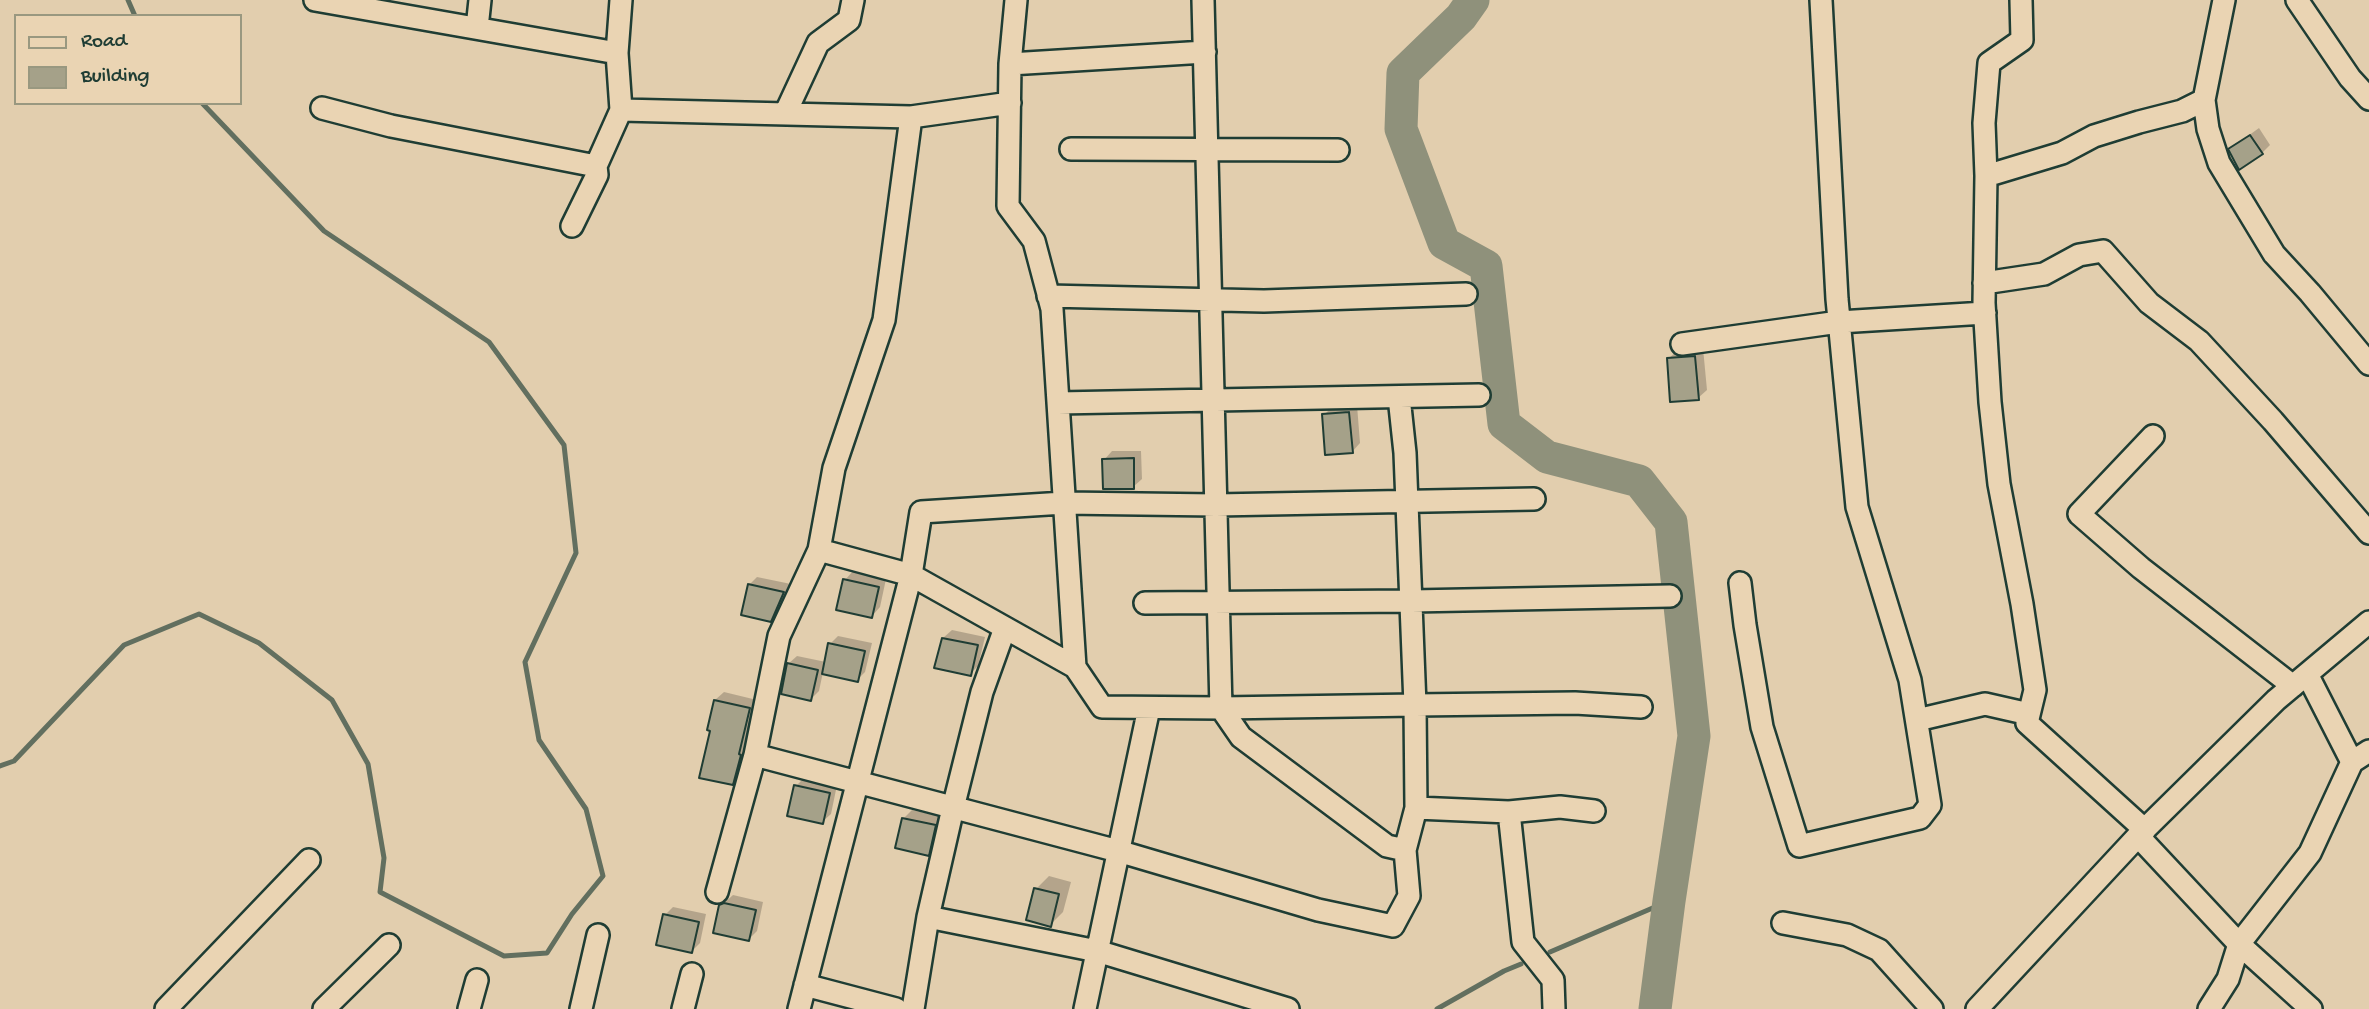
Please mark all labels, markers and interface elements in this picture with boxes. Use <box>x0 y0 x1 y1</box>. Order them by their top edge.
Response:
legend <box>14 14 242 105</box>
text: Road <box>81 30 127 55</box>
text: Building <box>81 65 150 90</box>

